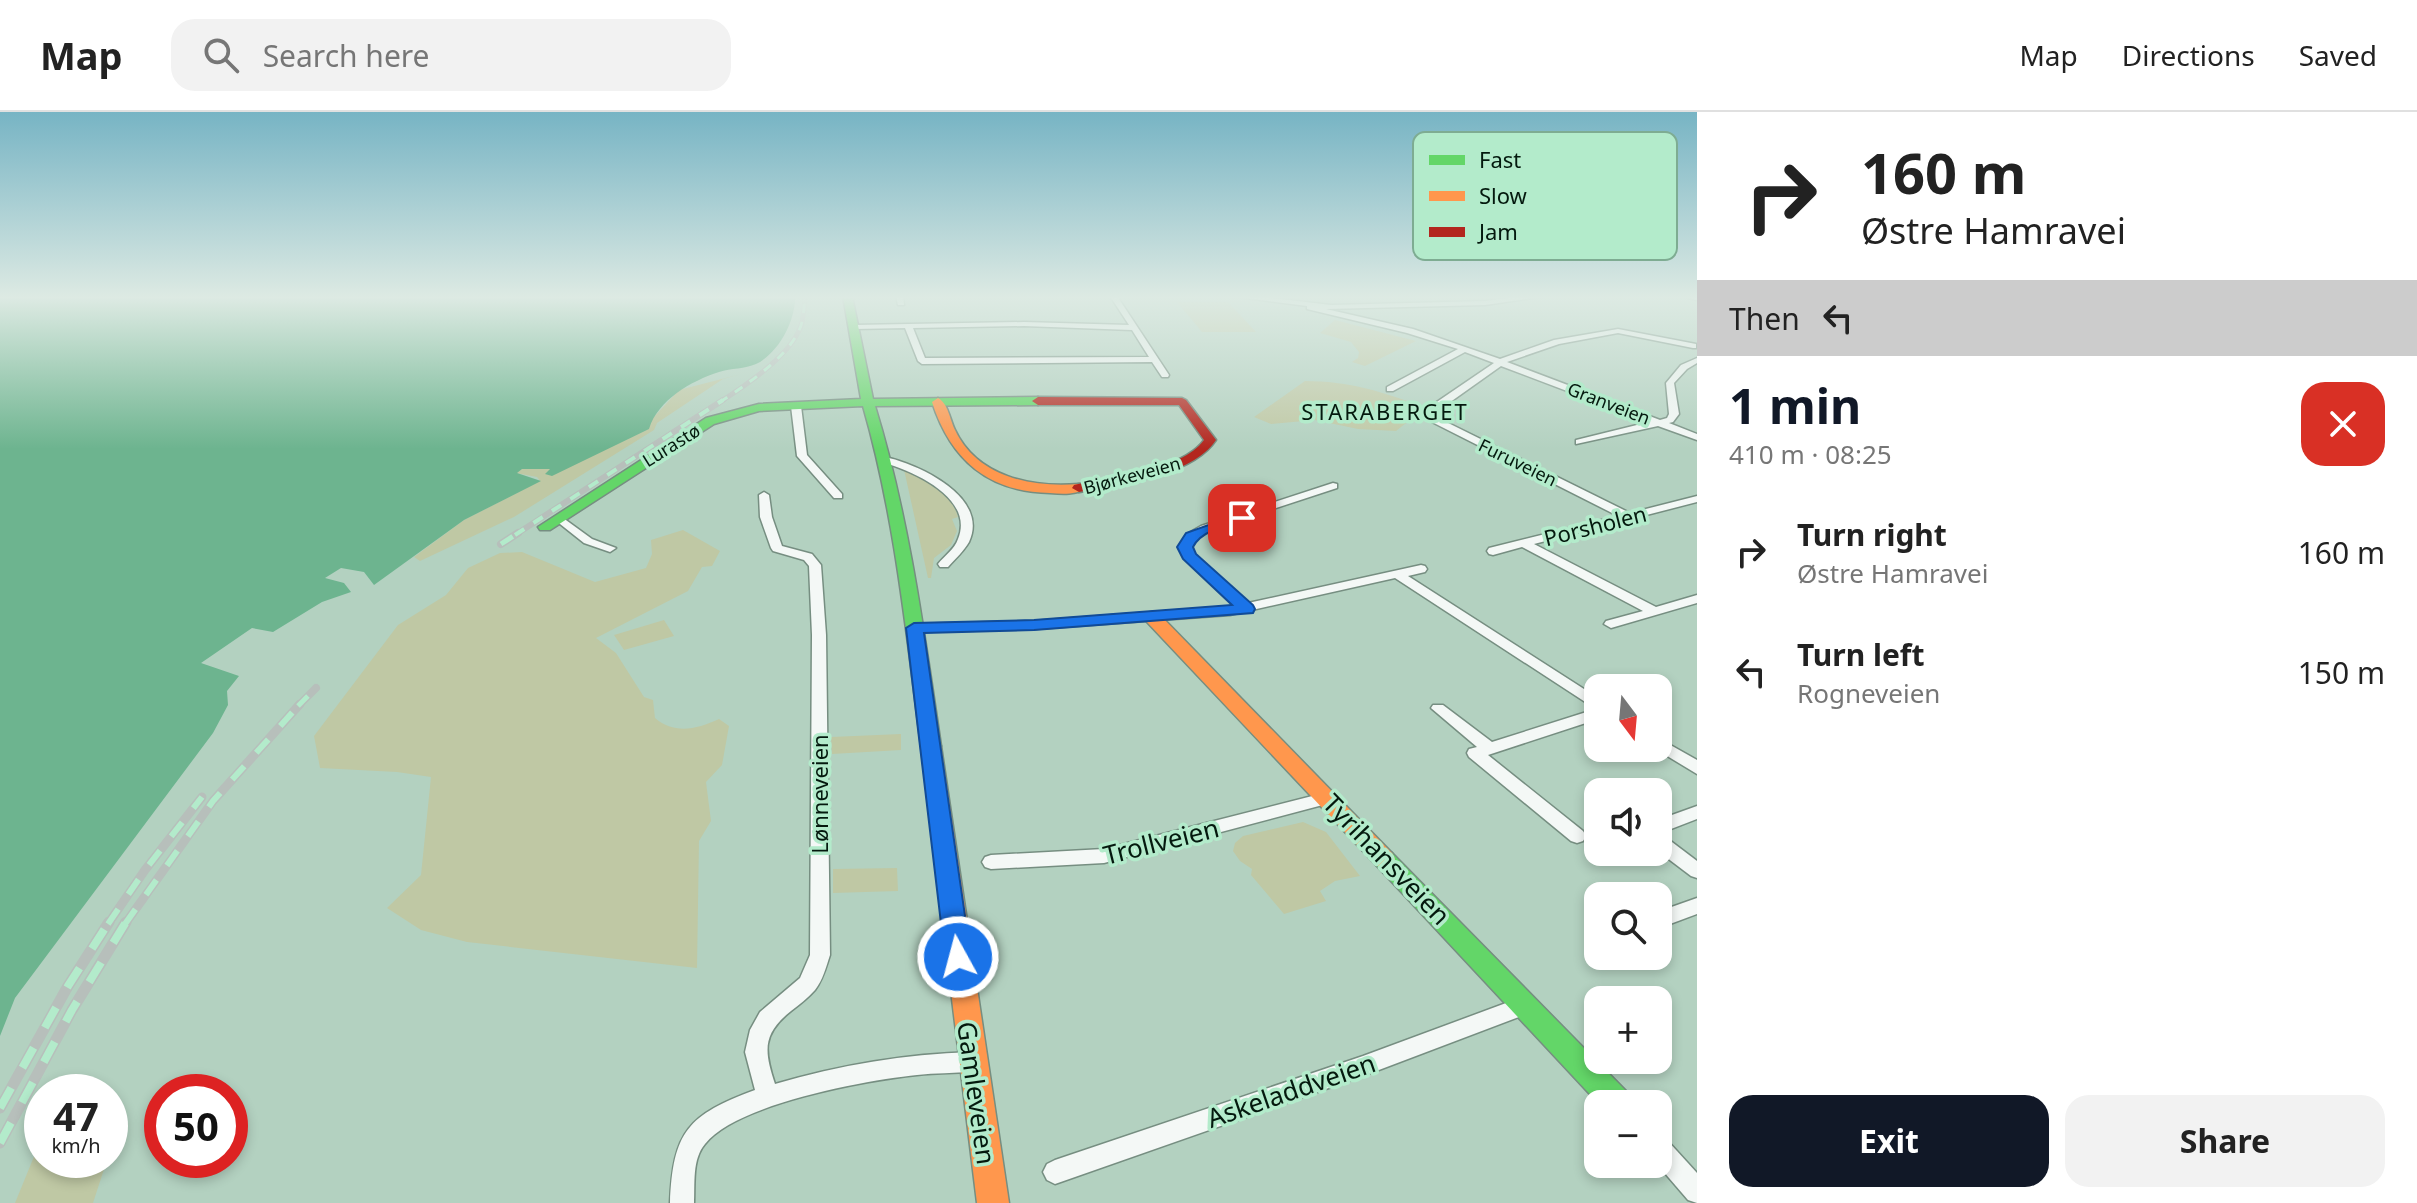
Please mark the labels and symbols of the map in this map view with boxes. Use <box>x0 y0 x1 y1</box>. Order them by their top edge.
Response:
legend <box>1413 132 1677 260</box>
text: Fast <box>1479 144 1521 174</box>
text: Slow <box>1479 180 1528 210</box>
text: Jam <box>1477 216 1518 246</box>
street label: Granveien <box>1564 376 1654 430</box>
district label: STARABERGET <box>1301 396 1469 426</box>
street label: Lurastø <box>638 418 704 472</box>
street label: Furuveien <box>1475 433 1561 491</box>
street label: Bjørkeveien <box>1081 451 1183 499</box>
pin <box>1208 484 1276 552</box>
street label: Porsholen <box>1541 498 1649 552</box>
north arrow <box>1584 674 1672 762</box>
street label: Lønneveien <box>804 734 834 854</box>
street label: Tyrihansveien <box>1315 786 1459 932</box>
street label: Trollveien <box>1099 809 1223 873</box>
position arrow <box>916 915 1000 999</box>
street label: Gamleveien <box>949 1019 1005 1167</box>
street label: Askeladdveien <box>1202 1044 1380 1136</box>
speed limit sign: 50 <box>144 1074 248 1178</box>

